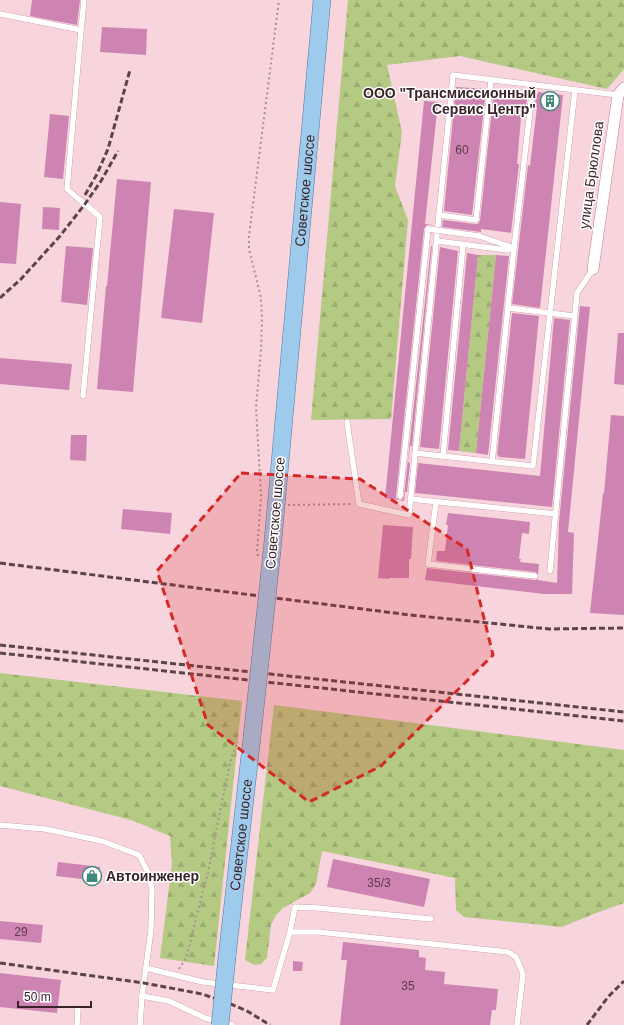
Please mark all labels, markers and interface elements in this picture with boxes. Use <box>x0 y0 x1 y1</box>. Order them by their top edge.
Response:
place label: ООО "Трансмиссионный Сервис Центр" <box>363 85 536 117</box>
building icon: ООО "Трансмиссионный Сервис Центр" <box>539 90 561 112</box>
street label: улица Брюллова <box>576 120 607 230</box>
street label: Советское шоссе <box>292 134 318 247</box>
house number: 60 <box>455 143 469 157</box>
street label: Советское шоссе <box>262 456 288 570</box>
street label: Советское шоссе <box>227 778 255 892</box>
shop icon: Автоинженер <box>81 865 103 887</box>
place label: Автоинженер <box>106 868 199 884</box>
house number: 35/3 <box>367 876 391 890</box>
house number: 29 <box>14 925 28 939</box>
house number: 35 <box>401 979 415 993</box>
scale bar <box>18 983 91 1009</box>
text: 50 m <box>24 990 51 1004</box>

